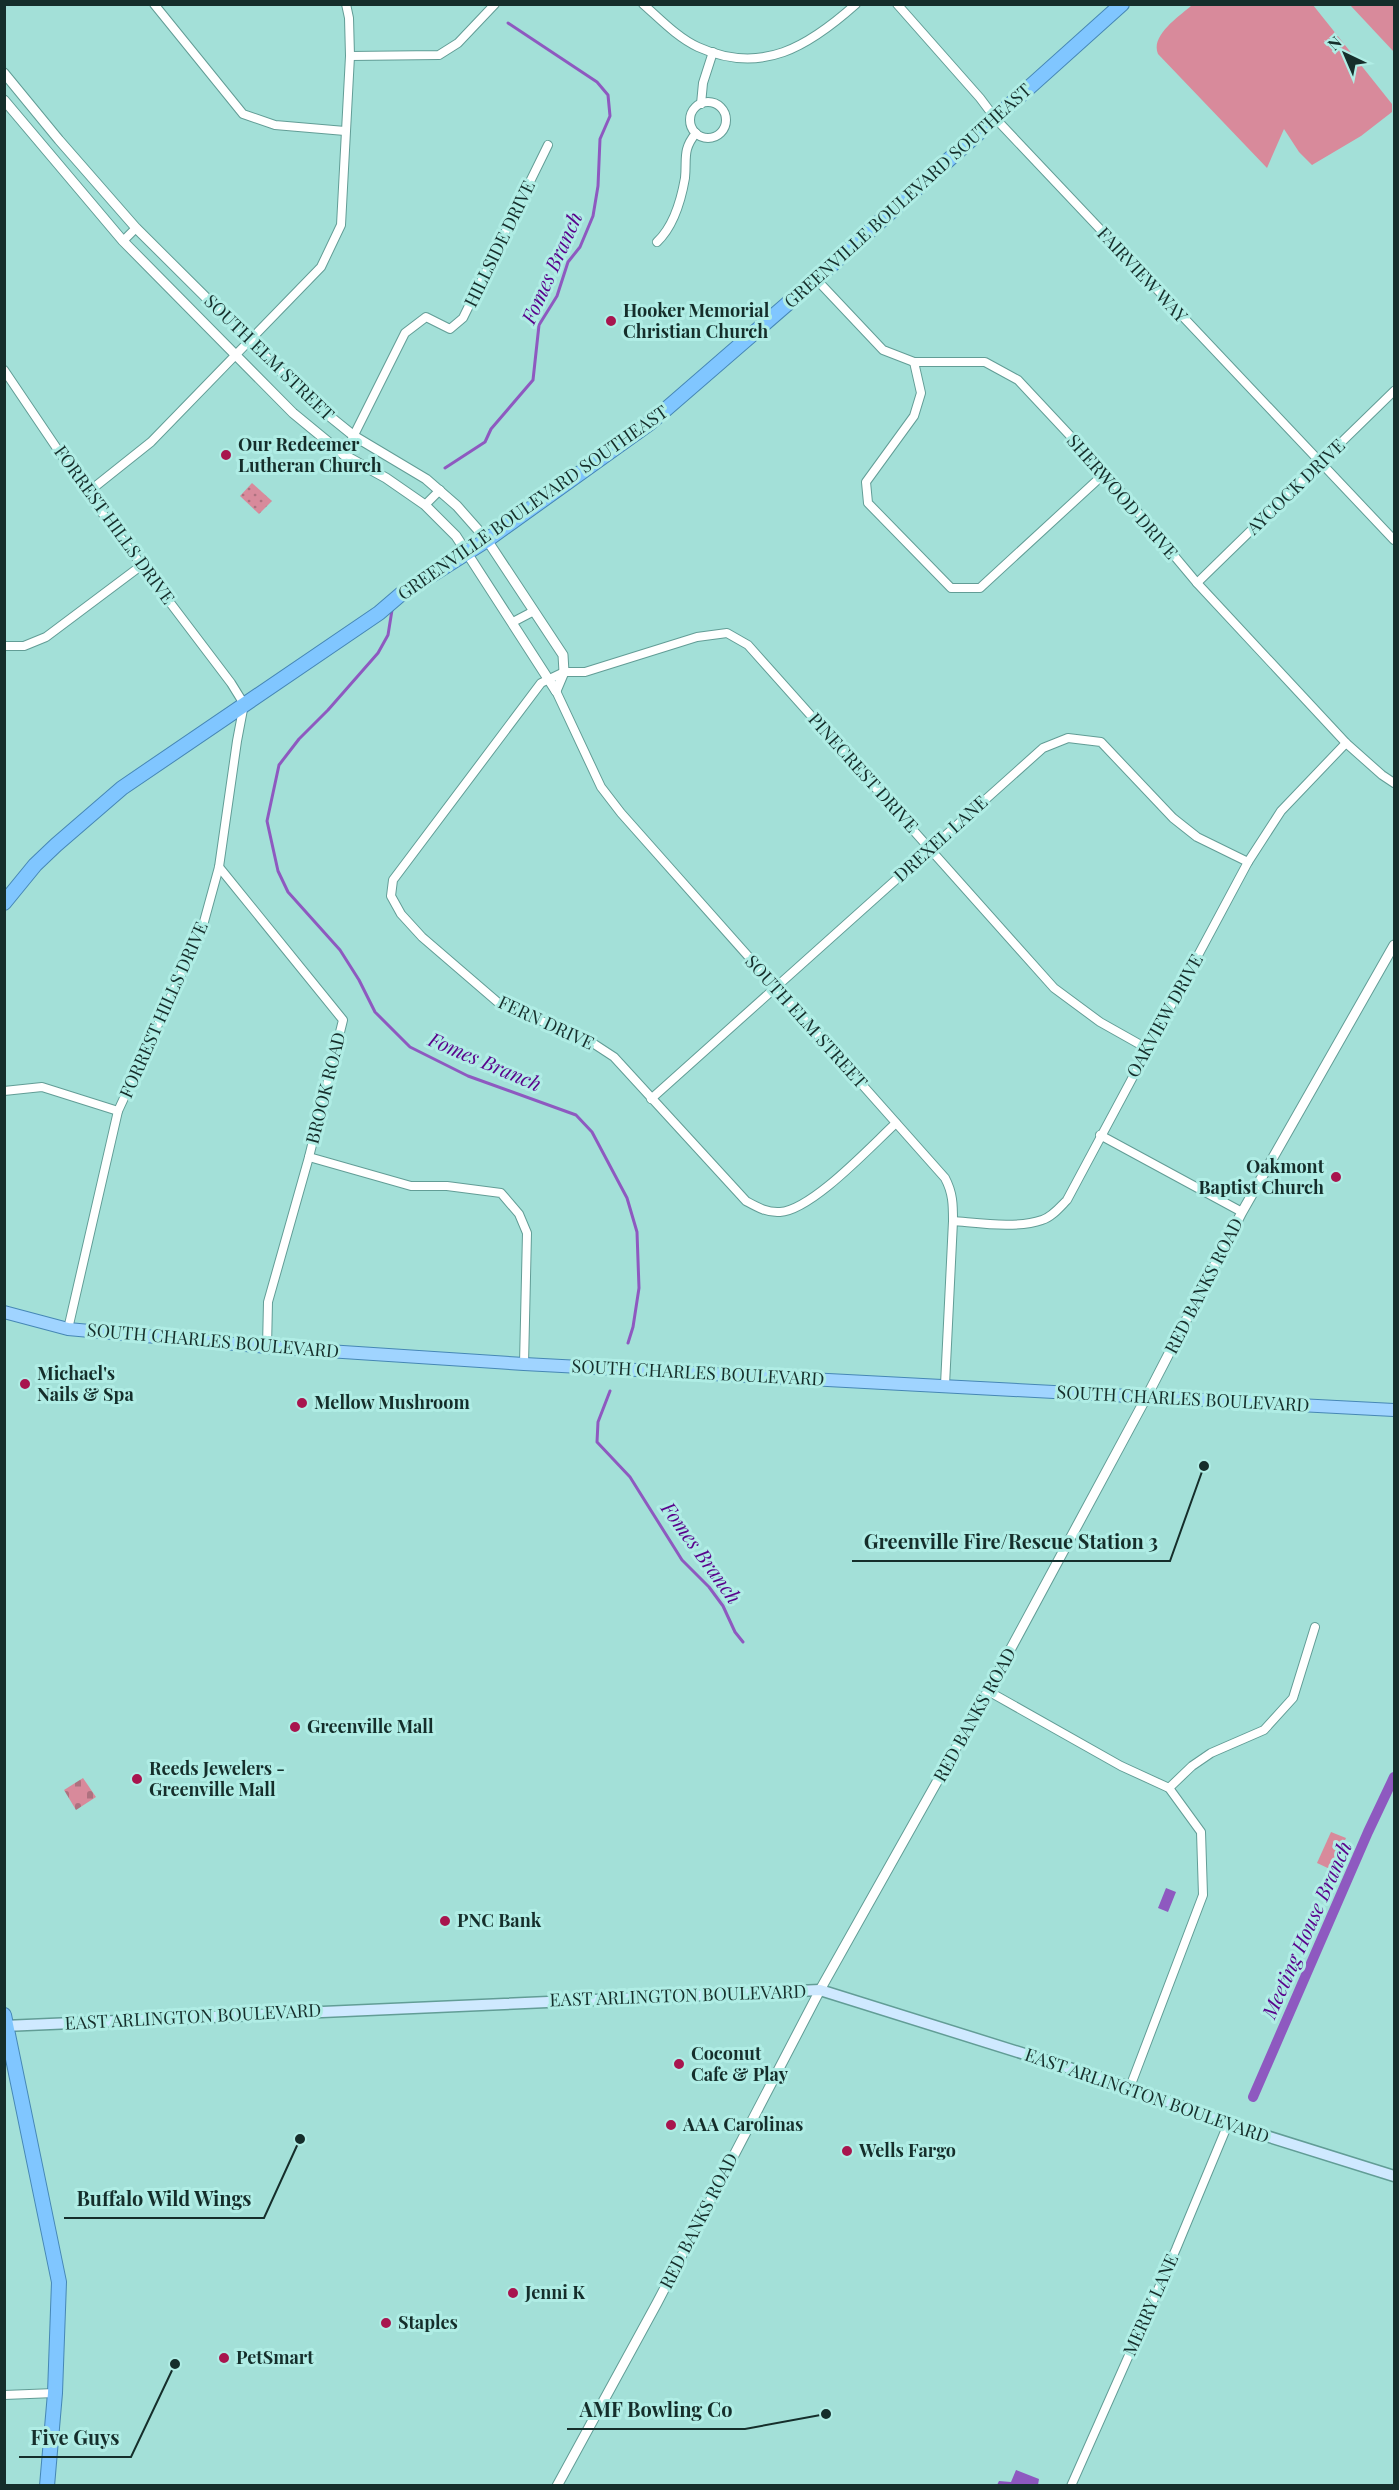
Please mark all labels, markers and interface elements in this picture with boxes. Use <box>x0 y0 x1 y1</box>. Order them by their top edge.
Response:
north arrow <box>1315 24 1375 84</box>
text: N <box>1323 31 1346 54</box>
street label: GREENVILLE BOULEVARD SOUTHEAST <box>779 78 1036 313</box>
street label: HILLSIDE DRIVE <box>458 176 540 311</box>
water label: Fomes Branch <box>514 207 587 329</box>
street label: FAIRVIEW WAY <box>1092 221 1193 327</box>
street label: SOUTH ELM STREET <box>200 289 340 426</box>
place label: Hooker Memorial Christian Church <box>623 298 770 343</box>
marker: Hooker Memorial Christian Church <box>604 314 618 328</box>
street label: GREENVILLE BOULEVARD SOUTHEAST <box>393 399 672 605</box>
street label: SHERWOOD DRIVE <box>1062 429 1184 564</box>
place label: Our Redeemer Lutheran Church <box>238 432 382 477</box>
street label: AYCOCK DRIVE <box>1240 433 1350 540</box>
street label: FORREST HILLS DRIVE <box>49 440 181 609</box>
marker: Our Redeemer Lutheran Church <box>219 448 233 462</box>
street label: PINECREST DRIVE <box>804 707 924 837</box>
street label: DREXEL LANE <box>888 790 992 887</box>
street label: FORREST HILLS DRIVE <box>113 918 213 1101</box>
street label: SOUTH ELM STREET <box>740 949 873 1093</box>
street label: OAKVIEW DRIVE <box>1120 950 1208 1081</box>
street label: FERN DRIVE <box>495 989 598 1055</box>
water label: Fomes Branch <box>424 1024 546 1096</box>
street label: BROOK ROAD <box>300 1029 350 1146</box>
place label: Oakmont Baptist Church <box>1198 1154 1325 1199</box>
marker: Oakmont Baptist Church <box>1329 1170 1343 1184</box>
street label: RED BANKS ROAD <box>1158 1213 1248 1358</box>
street label: SOUTH CHARLES BOULEVARD <box>86 1317 340 1363</box>
street label: SOUTH CHARLES BOULEVARD <box>571 1353 825 1391</box>
place label: Michael's Nails & Spa <box>37 1361 134 1406</box>
marker: Michael's Nails & Spa <box>18 1377 32 1391</box>
street label: SOUTH CHARLES BOULEVARD <box>1056 1379 1310 1417</box>
place label: Mellow Mushroom <box>314 1390 470 1414</box>
marker: Mellow Mushroom <box>295 1396 309 1410</box>
water label: Fomes Branch <box>655 1495 748 1609</box>
callout: Greenville Fire/Rescue Station 3 <box>852 1523 1170 1561</box>
text: Greenville Fire/Rescue Station 3 <box>864 1527 1158 1554</box>
street label: RED BANKS ROAD <box>927 1643 1021 1786</box>
place label: Greenville Mall <box>307 1714 434 1738</box>
marker: Greenville Mall <box>288 1720 302 1734</box>
place label: Reeds Jewelers - Greenville Mall <box>149 1756 285 1801</box>
marker: Reeds Jewelers - Greenville Mall <box>130 1772 144 1786</box>
water label: Meeting House Branch <box>1254 1836 1357 2023</box>
place label: PNC Bank <box>457 1908 542 1932</box>
marker: PNC Bank <box>438 1914 452 1928</box>
street label: EAST ARLINGTON BOULEVARD <box>549 1979 807 2011</box>
street label: EAST ARLINGTON BOULEVARD <box>64 1997 322 2035</box>
place label: Coconut Cafe & Play <box>691 2041 789 2086</box>
street label: EAST ARLINGTON BOULEVARD <box>1022 2042 1273 2148</box>
marker: Coconut Cafe & Play <box>672 2057 686 2071</box>
place label: AAA Carolinas <box>682 2112 803 2136</box>
marker: AAA Carolinas <box>664 2118 678 2132</box>
place label: Wells Fargo <box>858 2138 956 2162</box>
marker: Wells Fargo <box>840 2144 854 2158</box>
street label: RED BANKS ROAD <box>653 2148 743 2293</box>
callout: Buffalo Wild Wings <box>64 2180 264 2218</box>
text: Buffalo Wild Wings <box>76 2184 252 2211</box>
street label: MERRY LANE <box>1117 2250 1183 2359</box>
place label: Jenni K <box>524 2280 586 2304</box>
marker: Jenni K <box>506 2286 520 2300</box>
place label: Staples <box>398 2310 458 2334</box>
marker: Staples <box>379 2316 393 2330</box>
place label: PetSmart <box>236 2345 314 2369</box>
marker: PetSmart <box>217 2351 231 2365</box>
callout: AMF Bowling Co <box>567 2391 745 2429</box>
text: AMF Bowling Co <box>579 2395 732 2422</box>
callout: Five Guys <box>19 2419 131 2457</box>
text: Five Guys <box>31 2423 119 2450</box>

